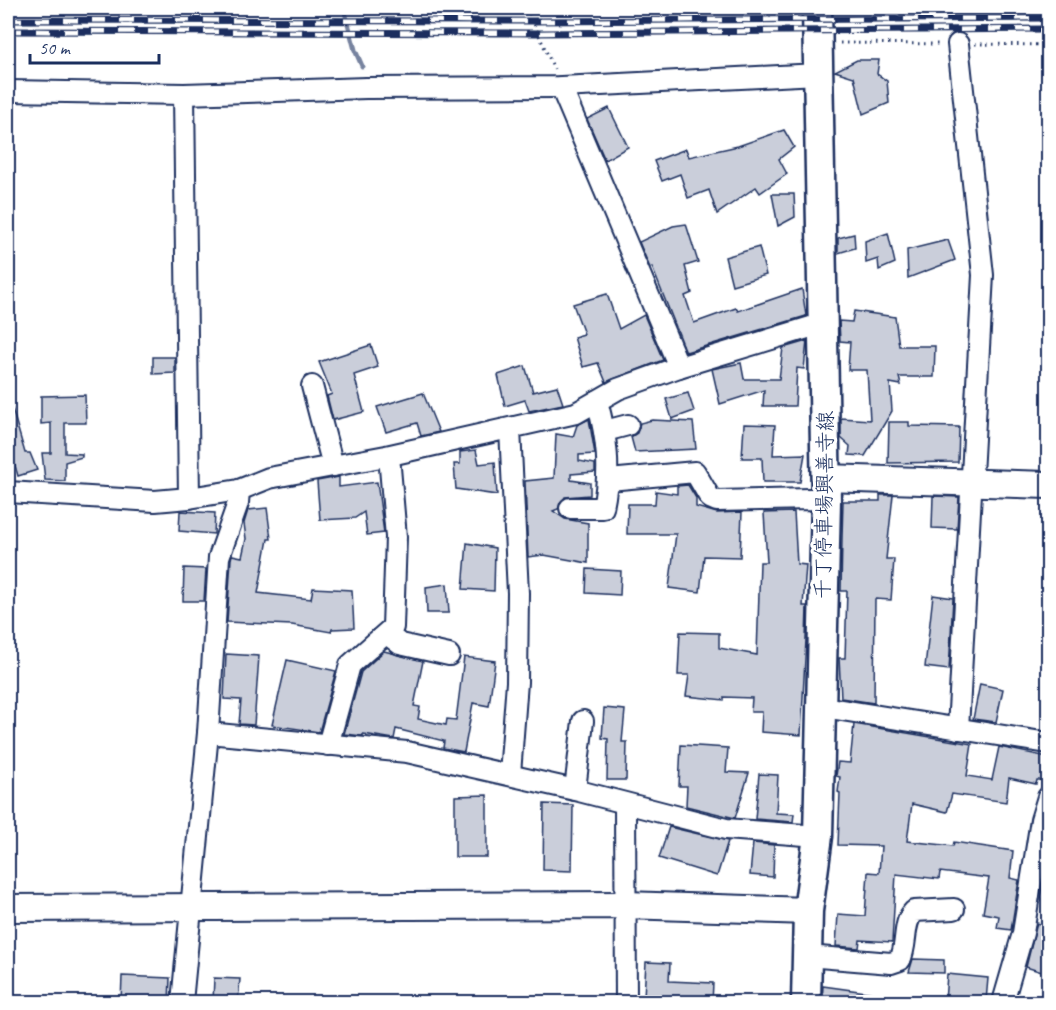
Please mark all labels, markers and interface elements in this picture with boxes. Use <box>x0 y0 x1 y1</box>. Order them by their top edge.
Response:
scale bar <box>30 27 159 65</box>
text: 50 m <box>39 37 72 59</box>
street label: 千丁停車場興善寺線 <box>809 410 839 600</box>

